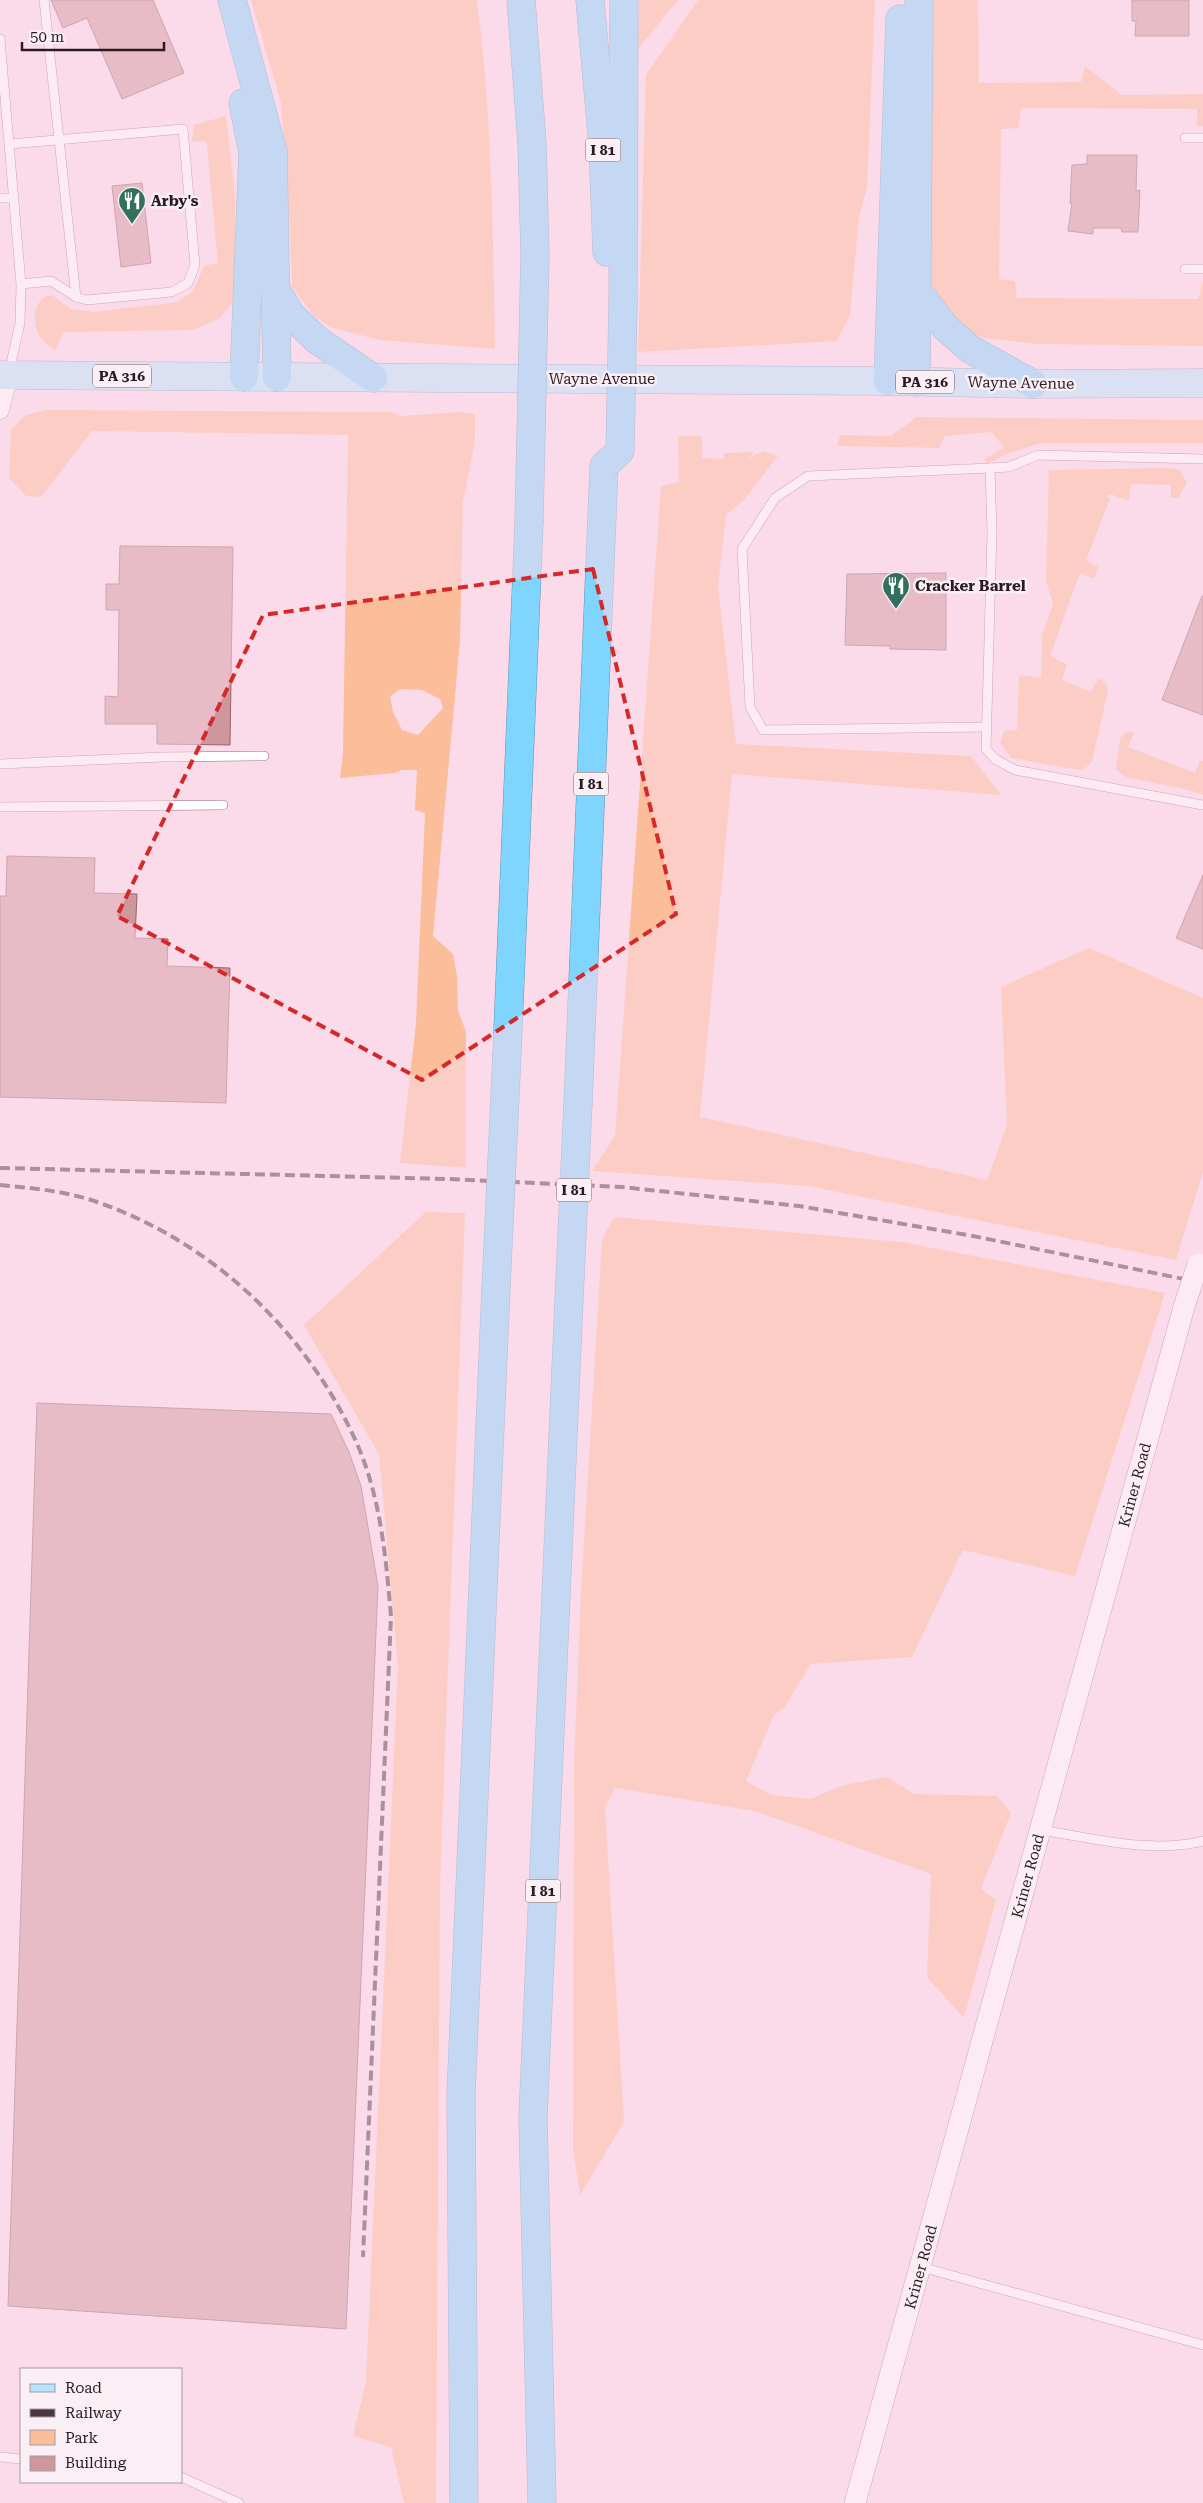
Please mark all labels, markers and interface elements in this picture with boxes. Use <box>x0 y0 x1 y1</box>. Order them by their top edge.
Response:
scale bar <box>22 20 165 52</box>
text: 50 m <box>30 28 65 46</box>
road number: I 81 <box>586 138 620 162</box>
restaurant icon: Arby's <box>117 186 147 225</box>
place label: Arby's <box>151 192 199 210</box>
road number: PA 316 <box>93 364 151 388</box>
street label: Wayne Avenue <box>549 370 655 388</box>
road number: PA 316 <box>896 371 954 394</box>
street label: Wayne Avenue <box>967 373 1075 393</box>
restaurant icon: Cracker Barrel <box>881 571 911 610</box>
place label: Cracker Barrel <box>915 577 1026 595</box>
road number: I 81 <box>574 772 608 796</box>
road number: I 81 <box>556 1178 592 1202</box>
street label: Kriner Road <box>1115 1440 1155 1529</box>
street label: Kriner Road <box>1008 1831 1048 1920</box>
road number: I 81 <box>526 1880 560 1902</box>
street label: Kriner Road <box>901 2222 941 2311</box>
legend <box>20 2368 182 2483</box>
text: Road <box>65 2379 102 2397</box>
text: Railway <box>65 2404 122 2422</box>
text: Park <box>65 2429 99 2447</box>
text: Building <box>65 2454 127 2472</box>

